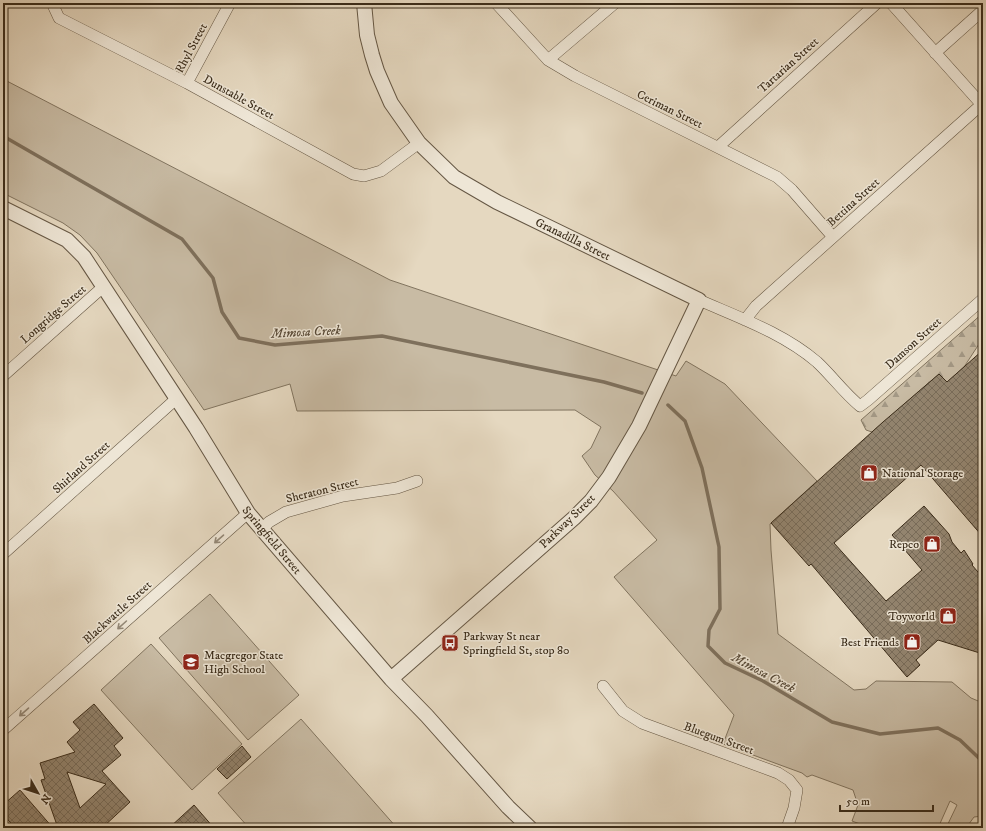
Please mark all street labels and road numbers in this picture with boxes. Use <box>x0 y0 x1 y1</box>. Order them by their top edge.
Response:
street label: Rhyl Street <box>172 21 211 76</box>
street label: Tartarian Street <box>755 34 822 97</box>
street label: Dunstable Street <box>201 72 277 123</box>
street label: Ceriman Street <box>634 87 705 132</box>
street label: Bettina Street <box>824 175 883 230</box>
street label: Granadilla Street <box>533 215 613 264</box>
street label: Longridge Street <box>17 282 89 347</box>
street label: Damson Street <box>882 314 945 372</box>
street label: Shirland Street <box>50 438 113 497</box>
street label: Sheraton Street <box>284 474 360 507</box>
street label: Parkway Street <box>536 491 598 552</box>
street label: Springfield Street <box>239 503 305 578</box>
street label: Blackwattle Street <box>80 577 155 647</box>
street label: Bluegum Street <box>682 719 756 758</box>

